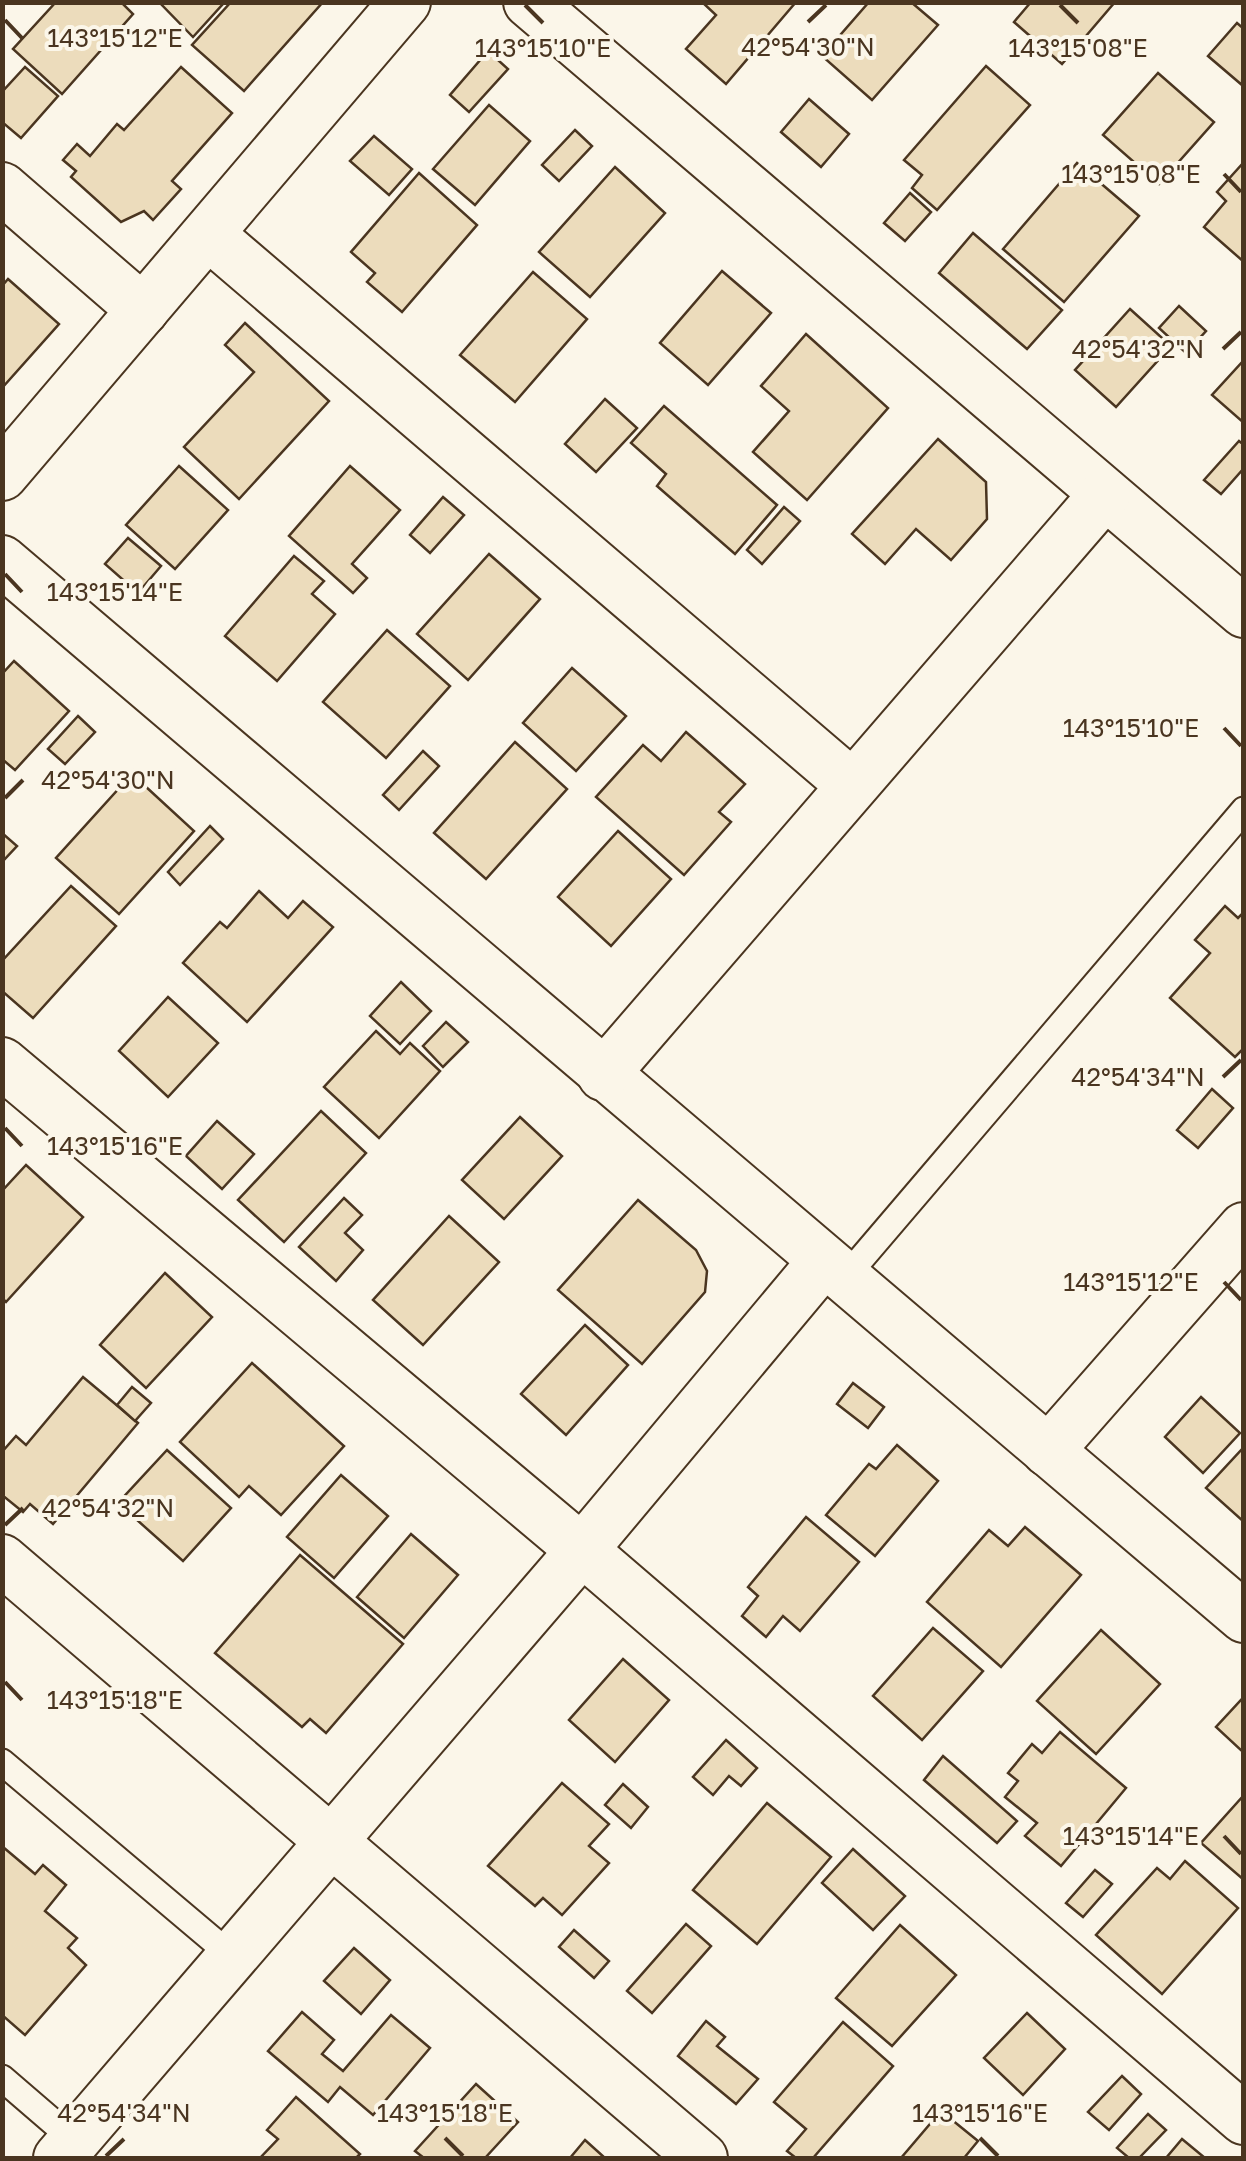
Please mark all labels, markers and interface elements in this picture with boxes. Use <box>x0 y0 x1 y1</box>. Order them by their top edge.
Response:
text: 143°15'12"E <box>47 22 183 53</box>
text: 42°54'30"N <box>741 31 875 62</box>
text: 143°15'10"E <box>475 32 611 63</box>
text: 143°15'08"E <box>1008 32 1148 63</box>
text: 143°15'08"E <box>1061 158 1201 189</box>
text: 42°54'32"N <box>1072 333 1204 364</box>
text: 143°15'14"E <box>47 576 183 607</box>
text: 143°15'10"E <box>1063 712 1199 743</box>
text: 42°54'30"N <box>41 764 175 795</box>
text: 42°54'34"N <box>1071 1061 1205 1092</box>
text: 143°15'16"E <box>47 1130 183 1161</box>
text: 143°15'12"E <box>1063 1266 1199 1297</box>
text: 42°54'32"N <box>42 1492 174 1523</box>
text: 143°15'18"E <box>47 1684 183 1715</box>
text: 143°15'14"E <box>1063 1820 1199 1851</box>
text: 42°54'34"N <box>57 2097 191 2128</box>
text: 143°15'18"E <box>377 2097 513 2128</box>
text: 143°15'16"E <box>912 2097 1048 2128</box>

